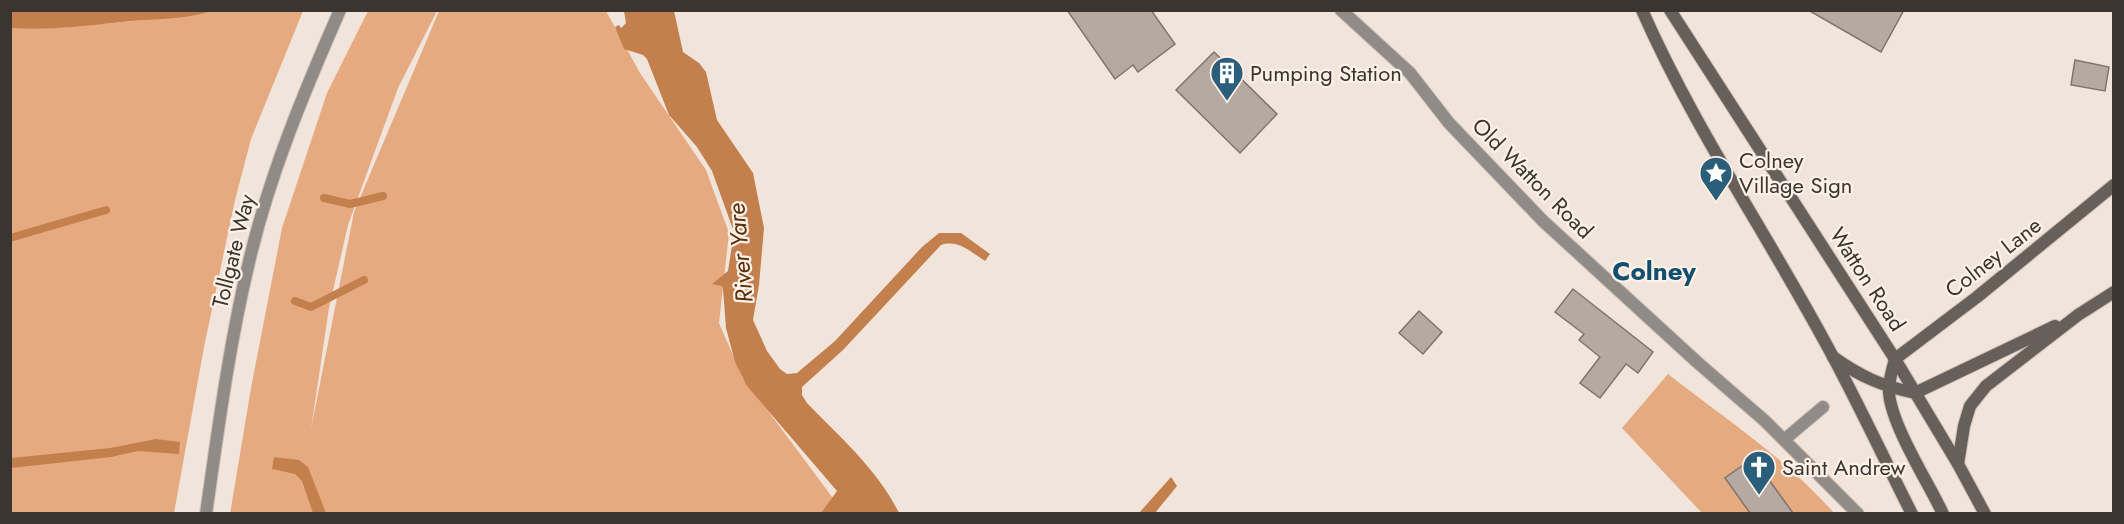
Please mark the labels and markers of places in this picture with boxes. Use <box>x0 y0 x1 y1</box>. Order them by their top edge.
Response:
building icon: Pumping Station <box>1209 55 1245 102</box>
place label: Pumping Station <box>1250 57 1402 89</box>
place label: Colney Village Sign <box>1739 144 1852 201</box>
place icon: Colney Village Sign <box>1698 155 1734 202</box>
church icon: Saint Andrew <box>1741 449 1777 496</box>
place label: Saint Andrew <box>1782 451 1906 483</box>

